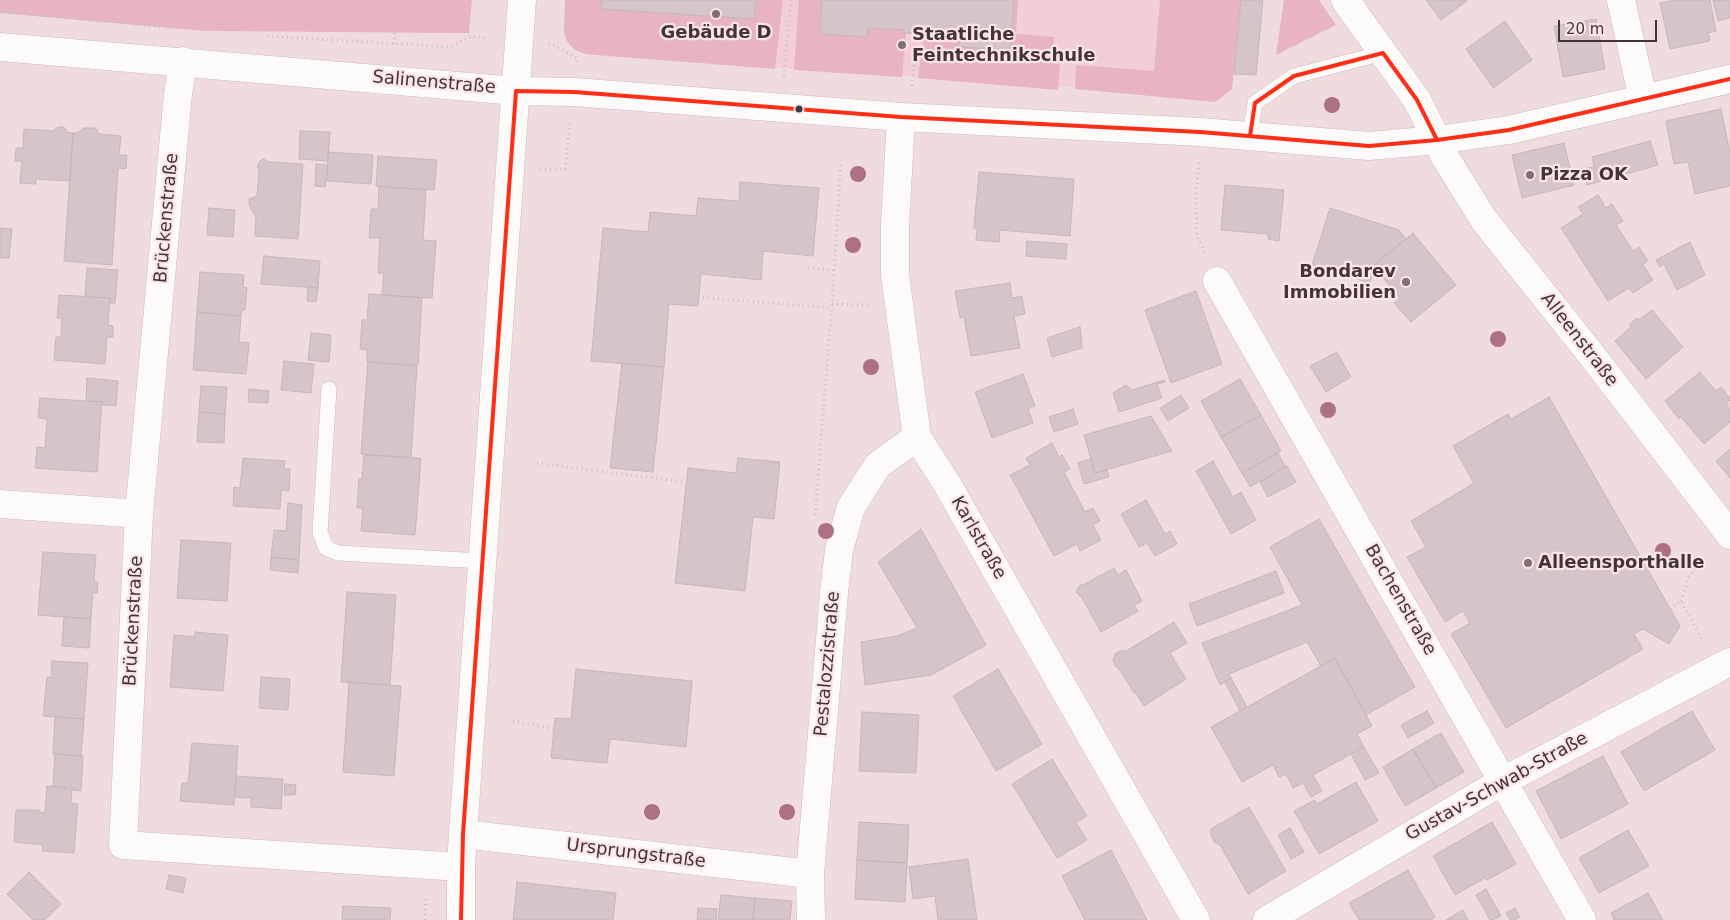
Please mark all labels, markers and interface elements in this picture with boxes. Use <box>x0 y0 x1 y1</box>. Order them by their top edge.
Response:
marker: Gebäude D <box>710 8 722 20</box>
scale bar <box>1560 10 1659 42</box>
text: 20 m <box>1566 20 1604 38</box>
place label: Gebäude D <box>660 22 772 44</box>
place label: Staatliche Feintechnikschule <box>912 24 1095 66</box>
marker: Staatliche Feintechnikschule <box>896 39 908 51</box>
street label: Salinenstraße <box>371 67 497 99</box>
unlabelled marker <box>794 104 804 114</box>
street label: Brückenstraße <box>151 152 183 284</box>
place label: Pizza OK <box>1540 164 1628 186</box>
marker: Pizza OK <box>1524 169 1536 181</box>
place label: Bondarev Immobilien <box>1283 261 1396 304</box>
marker: Bondarev Immobilien <box>1400 276 1412 288</box>
street label: Alleenstraße <box>1536 289 1622 391</box>
street label: Karlstraße <box>946 493 1010 583</box>
street label: Bachenstraße <box>1360 541 1440 659</box>
place label: Alleensporthalle <box>1538 552 1704 574</box>
street label: Brückenstraße <box>120 555 148 687</box>
marker: Alleensporthalle <box>1522 557 1534 569</box>
street label: Pestalozzistraße <box>811 590 845 738</box>
street label: Gustav-Schwab-Straße <box>1402 728 1592 846</box>
street label: Ursprungstraße <box>565 835 707 873</box>

